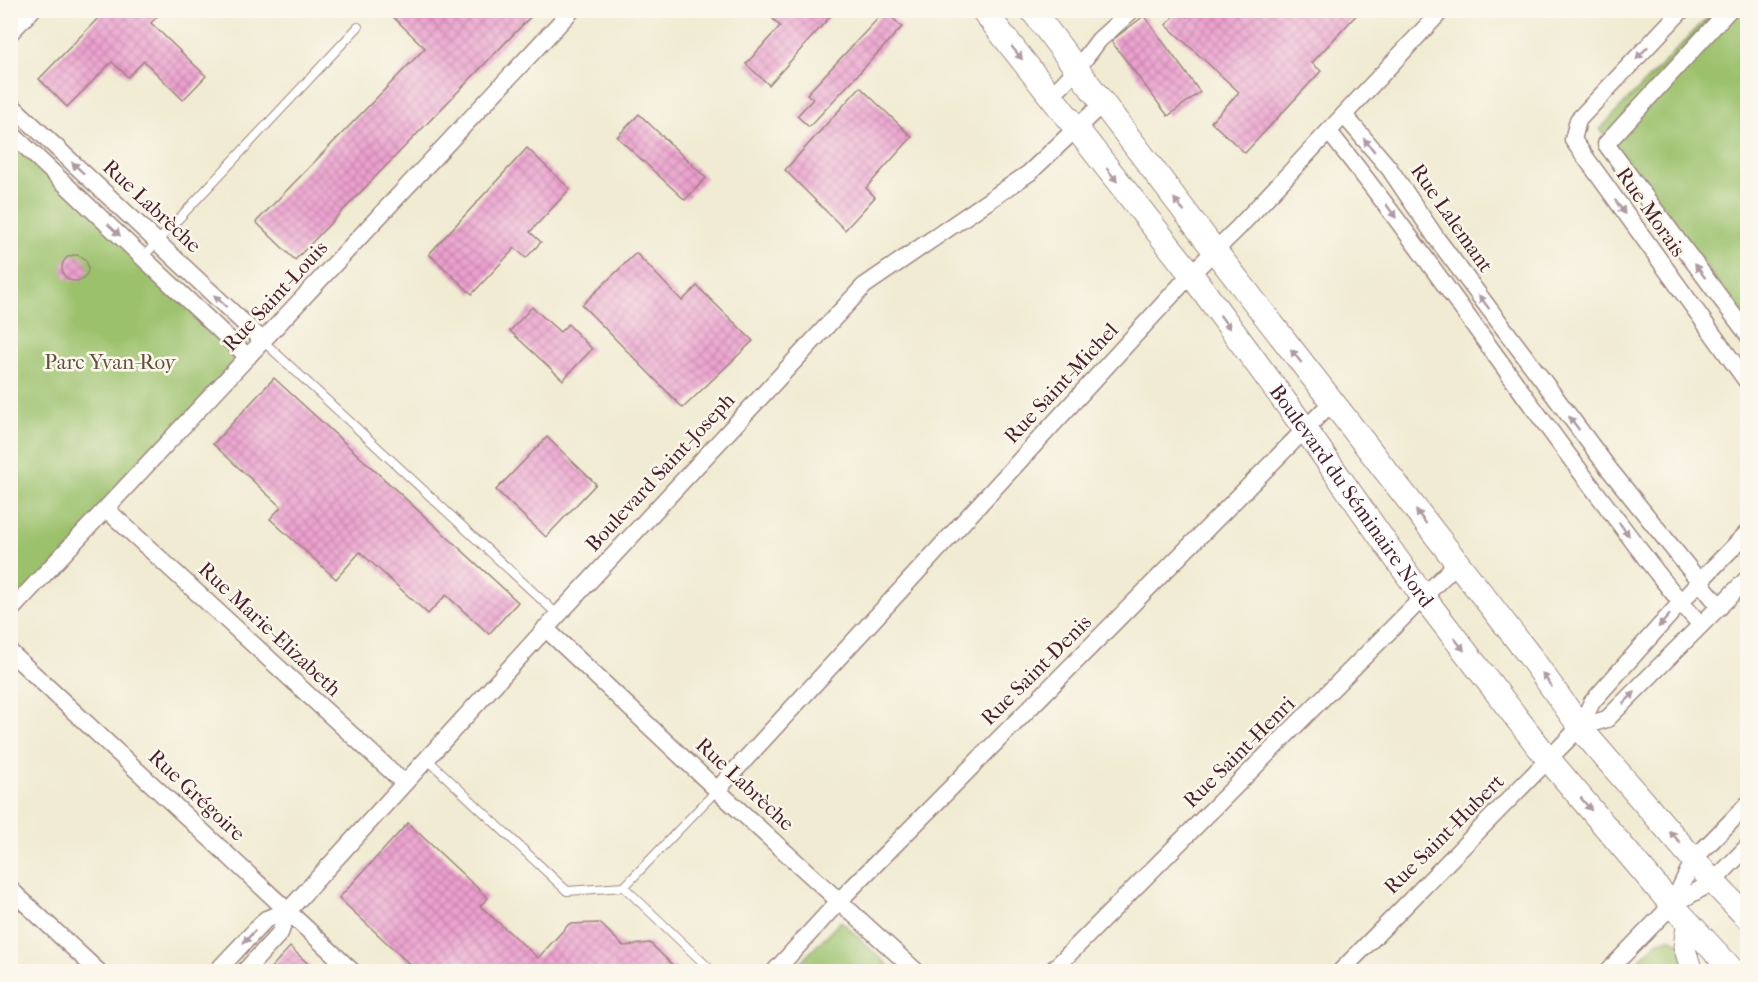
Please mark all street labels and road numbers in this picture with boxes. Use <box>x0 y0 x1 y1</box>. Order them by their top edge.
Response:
street label: Rue Labrèche <box>98 154 206 258</box>
street label: Rue Lalemant <box>1406 159 1498 277</box>
street label: Rue Morais <box>1611 163 1691 262</box>
street label: Rue Saint-Louis <box>218 236 332 356</box>
street label: Rue Saint-Michel <box>999 318 1123 448</box>
street label: Boulevard du Séminaire Nord <box>1264 380 1439 612</box>
street label: Boulevard Saint-Joseph <box>580 388 740 556</box>
street label: Rue Marie-Elizabeth <box>194 557 346 701</box>
street label: Rue Saint-Denis <box>976 610 1096 730</box>
street label: Rue Saint-Henri <box>1178 691 1300 813</box>
street label: Rue Labrèche <box>691 732 799 836</box>
street label: Rue Grégoire <box>144 744 250 846</box>
street label: Rue Saint-Hubert <box>1379 769 1509 899</box>

